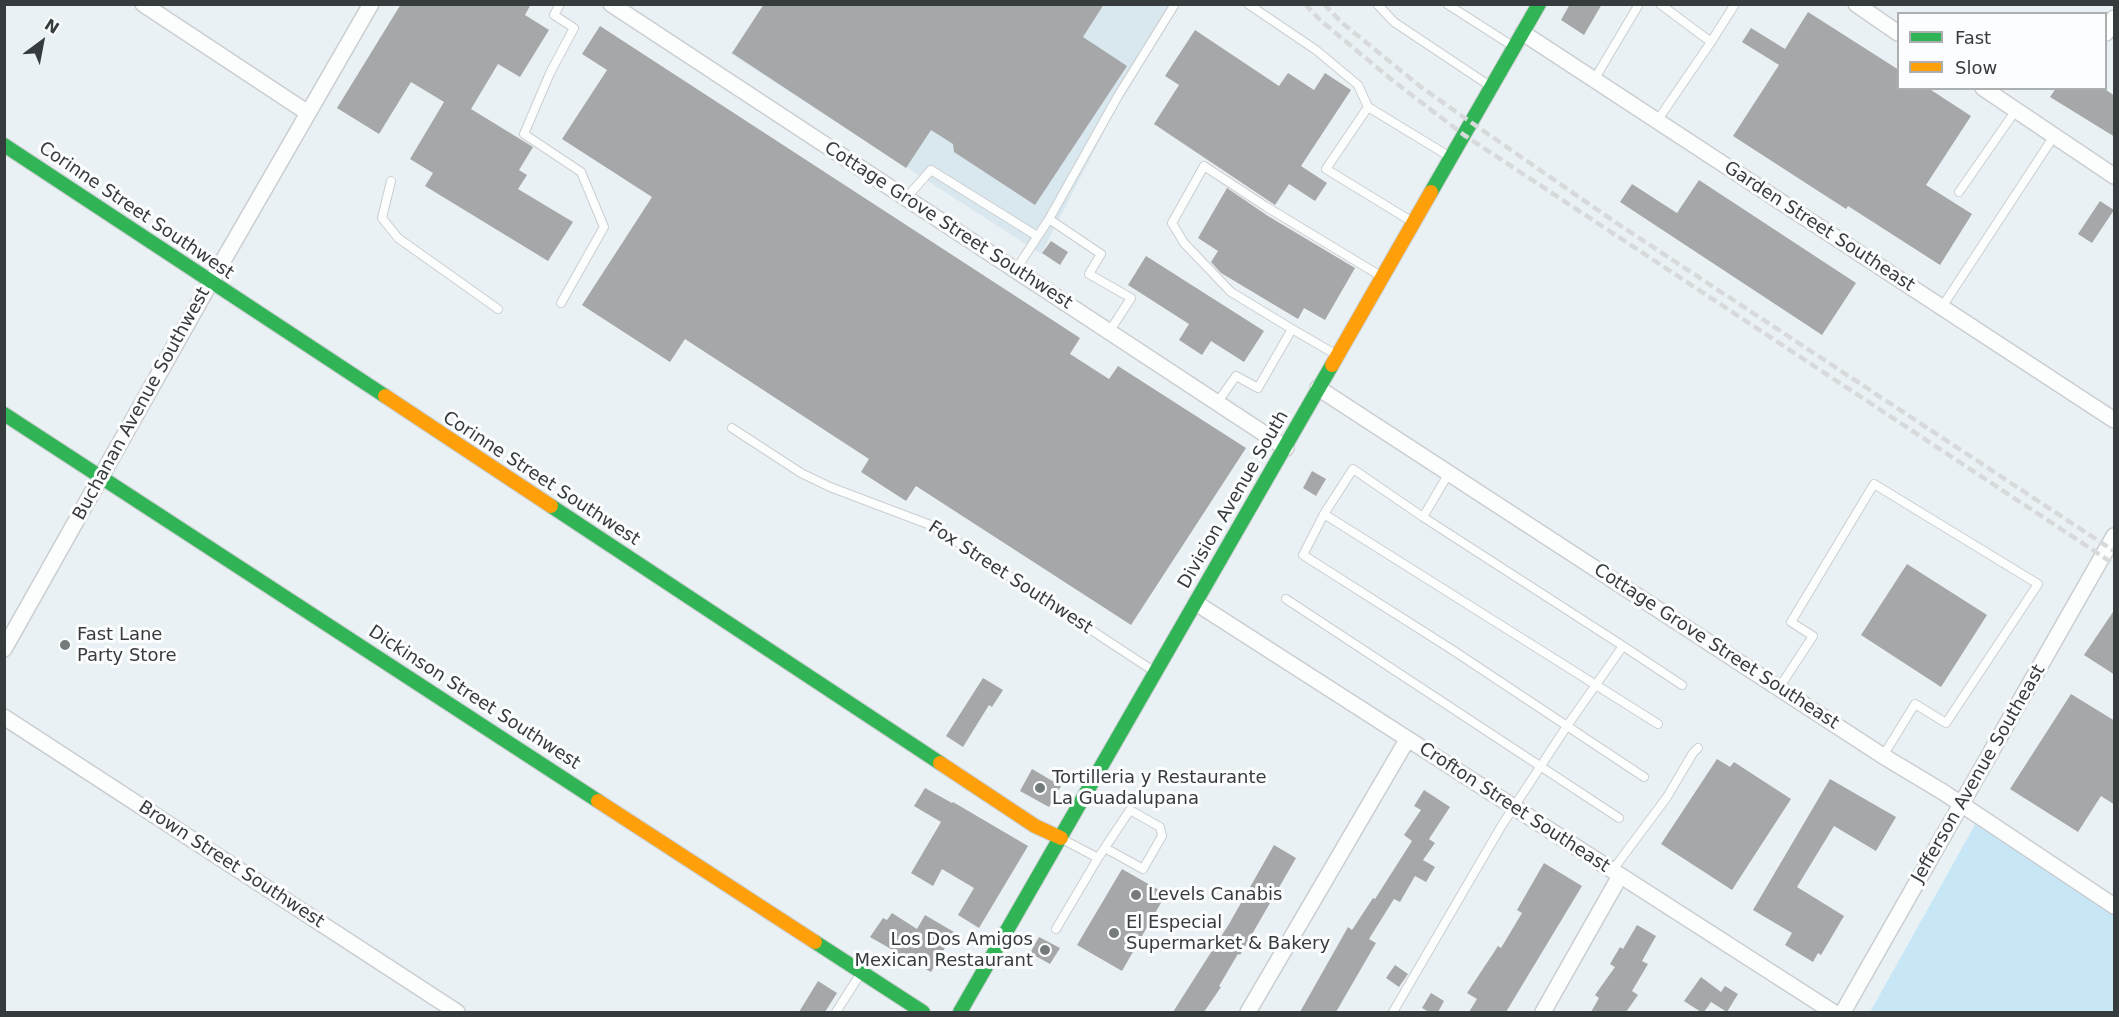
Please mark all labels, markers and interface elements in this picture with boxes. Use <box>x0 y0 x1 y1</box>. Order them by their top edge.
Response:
north arrow <box>12 12 72 72</box>
legend <box>1897 12 2107 90</box>
text: N <box>41 15 63 38</box>
text: Fast <box>1955 27 1991 48</box>
text: Slow <box>1955 57 1997 78</box>
street label: Corinne Street Southwest <box>34 138 238 284</box>
street label: Cottage Grove Street Southwest <box>820 138 1076 314</box>
street label: Garden Street Southeast <box>1720 157 1918 297</box>
street label: Buchanan Avenue Southwest <box>69 284 215 524</box>
street label: Corinne Street Southwest <box>438 407 644 551</box>
street label: Division Avenue South <box>1174 407 1294 593</box>
street label: Fox Street Southwest <box>924 517 1096 639</box>
street label: Cottage Grove Street Southeast <box>1590 560 1842 734</box>
street label: Dickinson Street Southwest <box>364 621 584 775</box>
place label: Fast Lane Party Store <box>77 624 176 666</box>
marker: Fast Lane Party Store <box>58 638 72 652</box>
street label: Jefferson Avenue Southeast <box>1908 661 2050 887</box>
street label: Crofton Street Southeast <box>1415 738 1613 878</box>
place label: Tortilleria y Restaurante La Guadalupana <box>1052 767 1267 810</box>
marker: Tortilleria y Restaurante La Guadalupana <box>1033 781 1047 795</box>
street label: Brown Street Southwest <box>134 797 328 933</box>
place label: Levels Canabis <box>1148 884 1282 906</box>
marker: Levels Canabis <box>1129 888 1143 902</box>
place label: El Especial Supermarket & Bakery <box>1126 912 1330 954</box>
marker: El Especial Supermarket & Bakery <box>1107 926 1121 940</box>
place label: Los Dos Amigos Mexican Restaurant <box>854 929 1033 972</box>
marker: Los Dos Amigos Mexican Restaurant <box>1038 943 1052 957</box>

